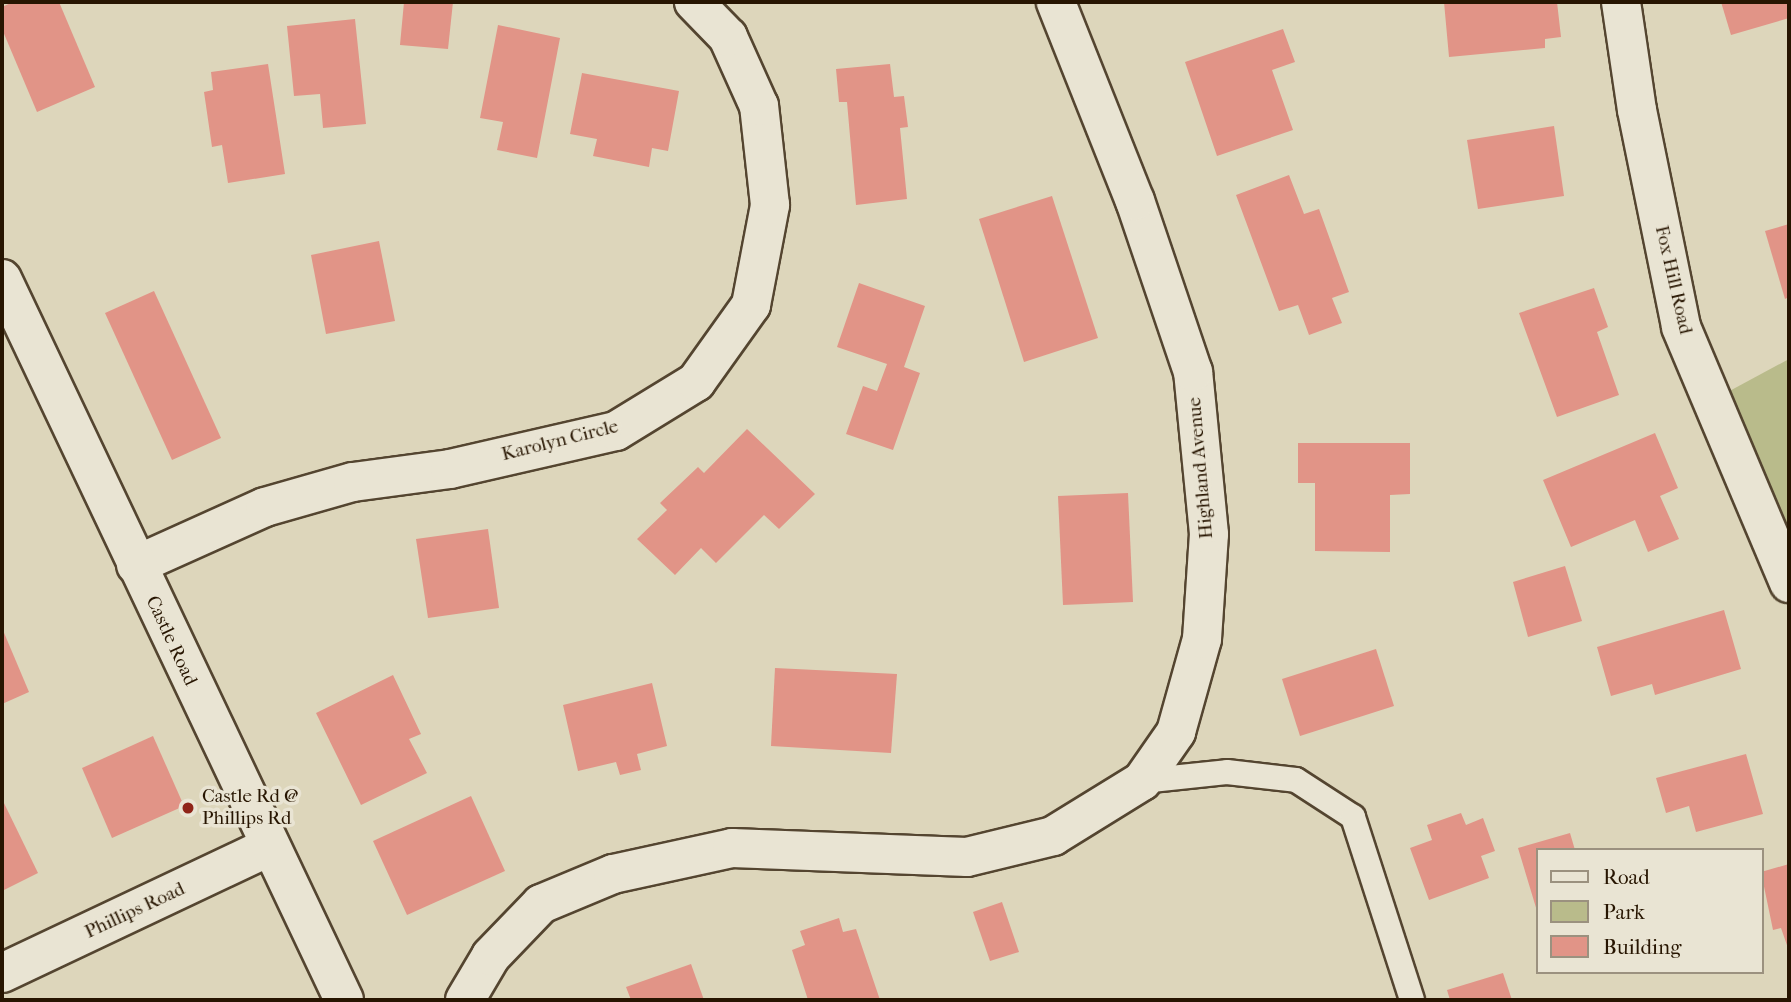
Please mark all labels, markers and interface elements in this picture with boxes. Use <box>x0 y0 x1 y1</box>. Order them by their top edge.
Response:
street label: Fox Hill Road <box>1649 223 1697 337</box>
street label: Highland Avenue <box>1183 396 1219 540</box>
street label: Karolyn Circle <box>499 415 621 467</box>
street label: Castle Road <box>140 593 202 689</box>
place label: Castle Rd @ Phillips Rd <box>202 786 298 830</box>
marker: Castle Rd @ Phillips Rd <box>180 800 196 816</box>
legend <box>1536 848 1763 974</box>
text: Road <box>1603 865 1650 889</box>
street label: Phillips Road <box>81 878 189 944</box>
text: Park <box>1603 900 1645 924</box>
text: Building <box>1603 935 1681 959</box>

